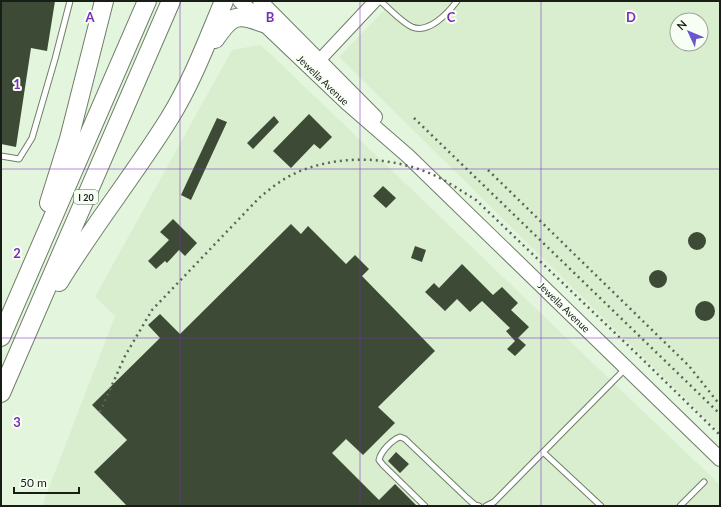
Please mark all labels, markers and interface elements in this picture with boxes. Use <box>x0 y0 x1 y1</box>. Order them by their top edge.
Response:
text: A <box>84 9 95 25</box>
text: B <box>266 9 275 25</box>
text: C <box>447 9 456 25</box>
text: D <box>626 9 636 25</box>
north arrow <box>669 12 709 52</box>
text: N <box>674 17 689 32</box>
street label: Jewella Avenue <box>295 52 351 108</box>
text: 1 <box>13 76 21 92</box>
road number: I 20 <box>74 190 98 204</box>
text: 2 <box>13 245 21 261</box>
street label: Jewella Avenue <box>536 279 592 335</box>
text: 3 <box>13 414 21 430</box>
scale bar <box>14 469 79 495</box>
text: 50 m <box>20 475 47 490</box>

